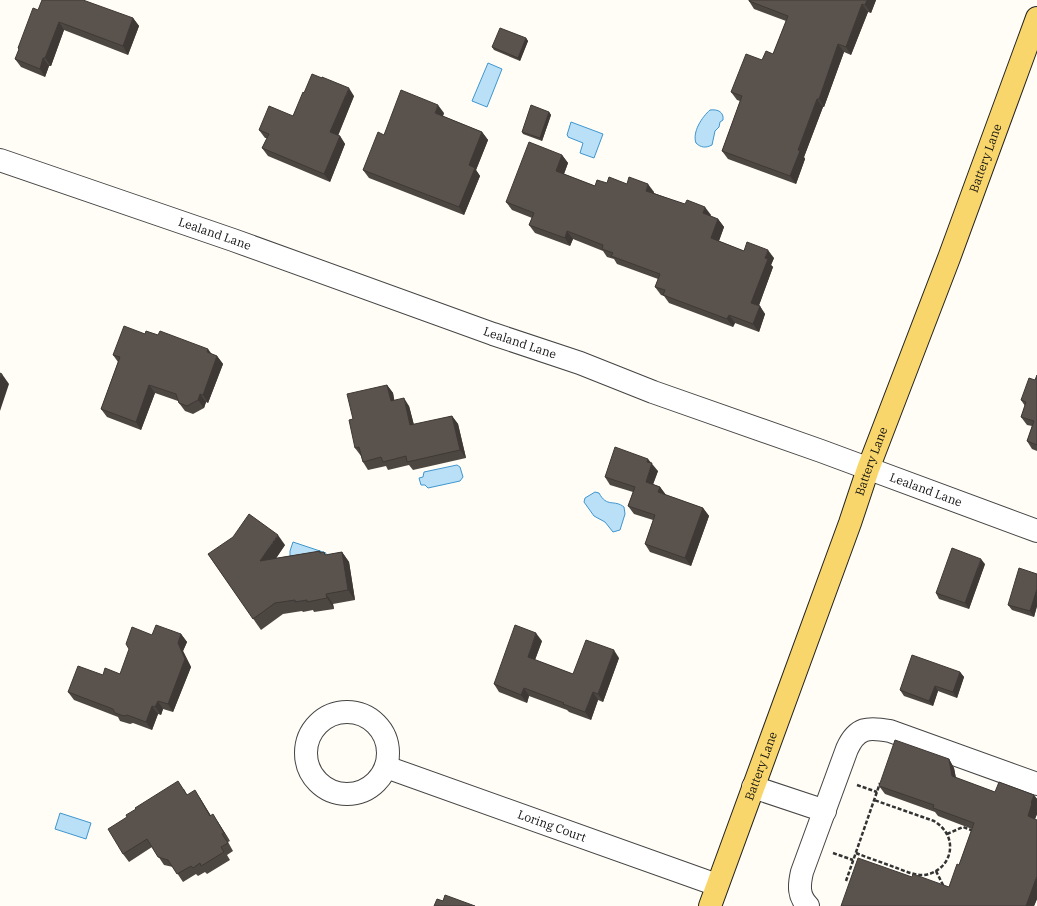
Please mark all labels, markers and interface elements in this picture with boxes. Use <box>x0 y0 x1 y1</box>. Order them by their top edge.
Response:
street label: Battery Lane <box>966 122 1005 194</box>
street label: Lealand Lane <box>176 214 253 253</box>
street label: Lealand Lane <box>481 323 558 362</box>
street label: Battery Lane <box>852 425 890 498</box>
street label: Lealand Lane <box>888 469 964 510</box>
street label: Battery Lane <box>741 729 780 802</box>
street label: Loring Court <box>516 807 588 845</box>

